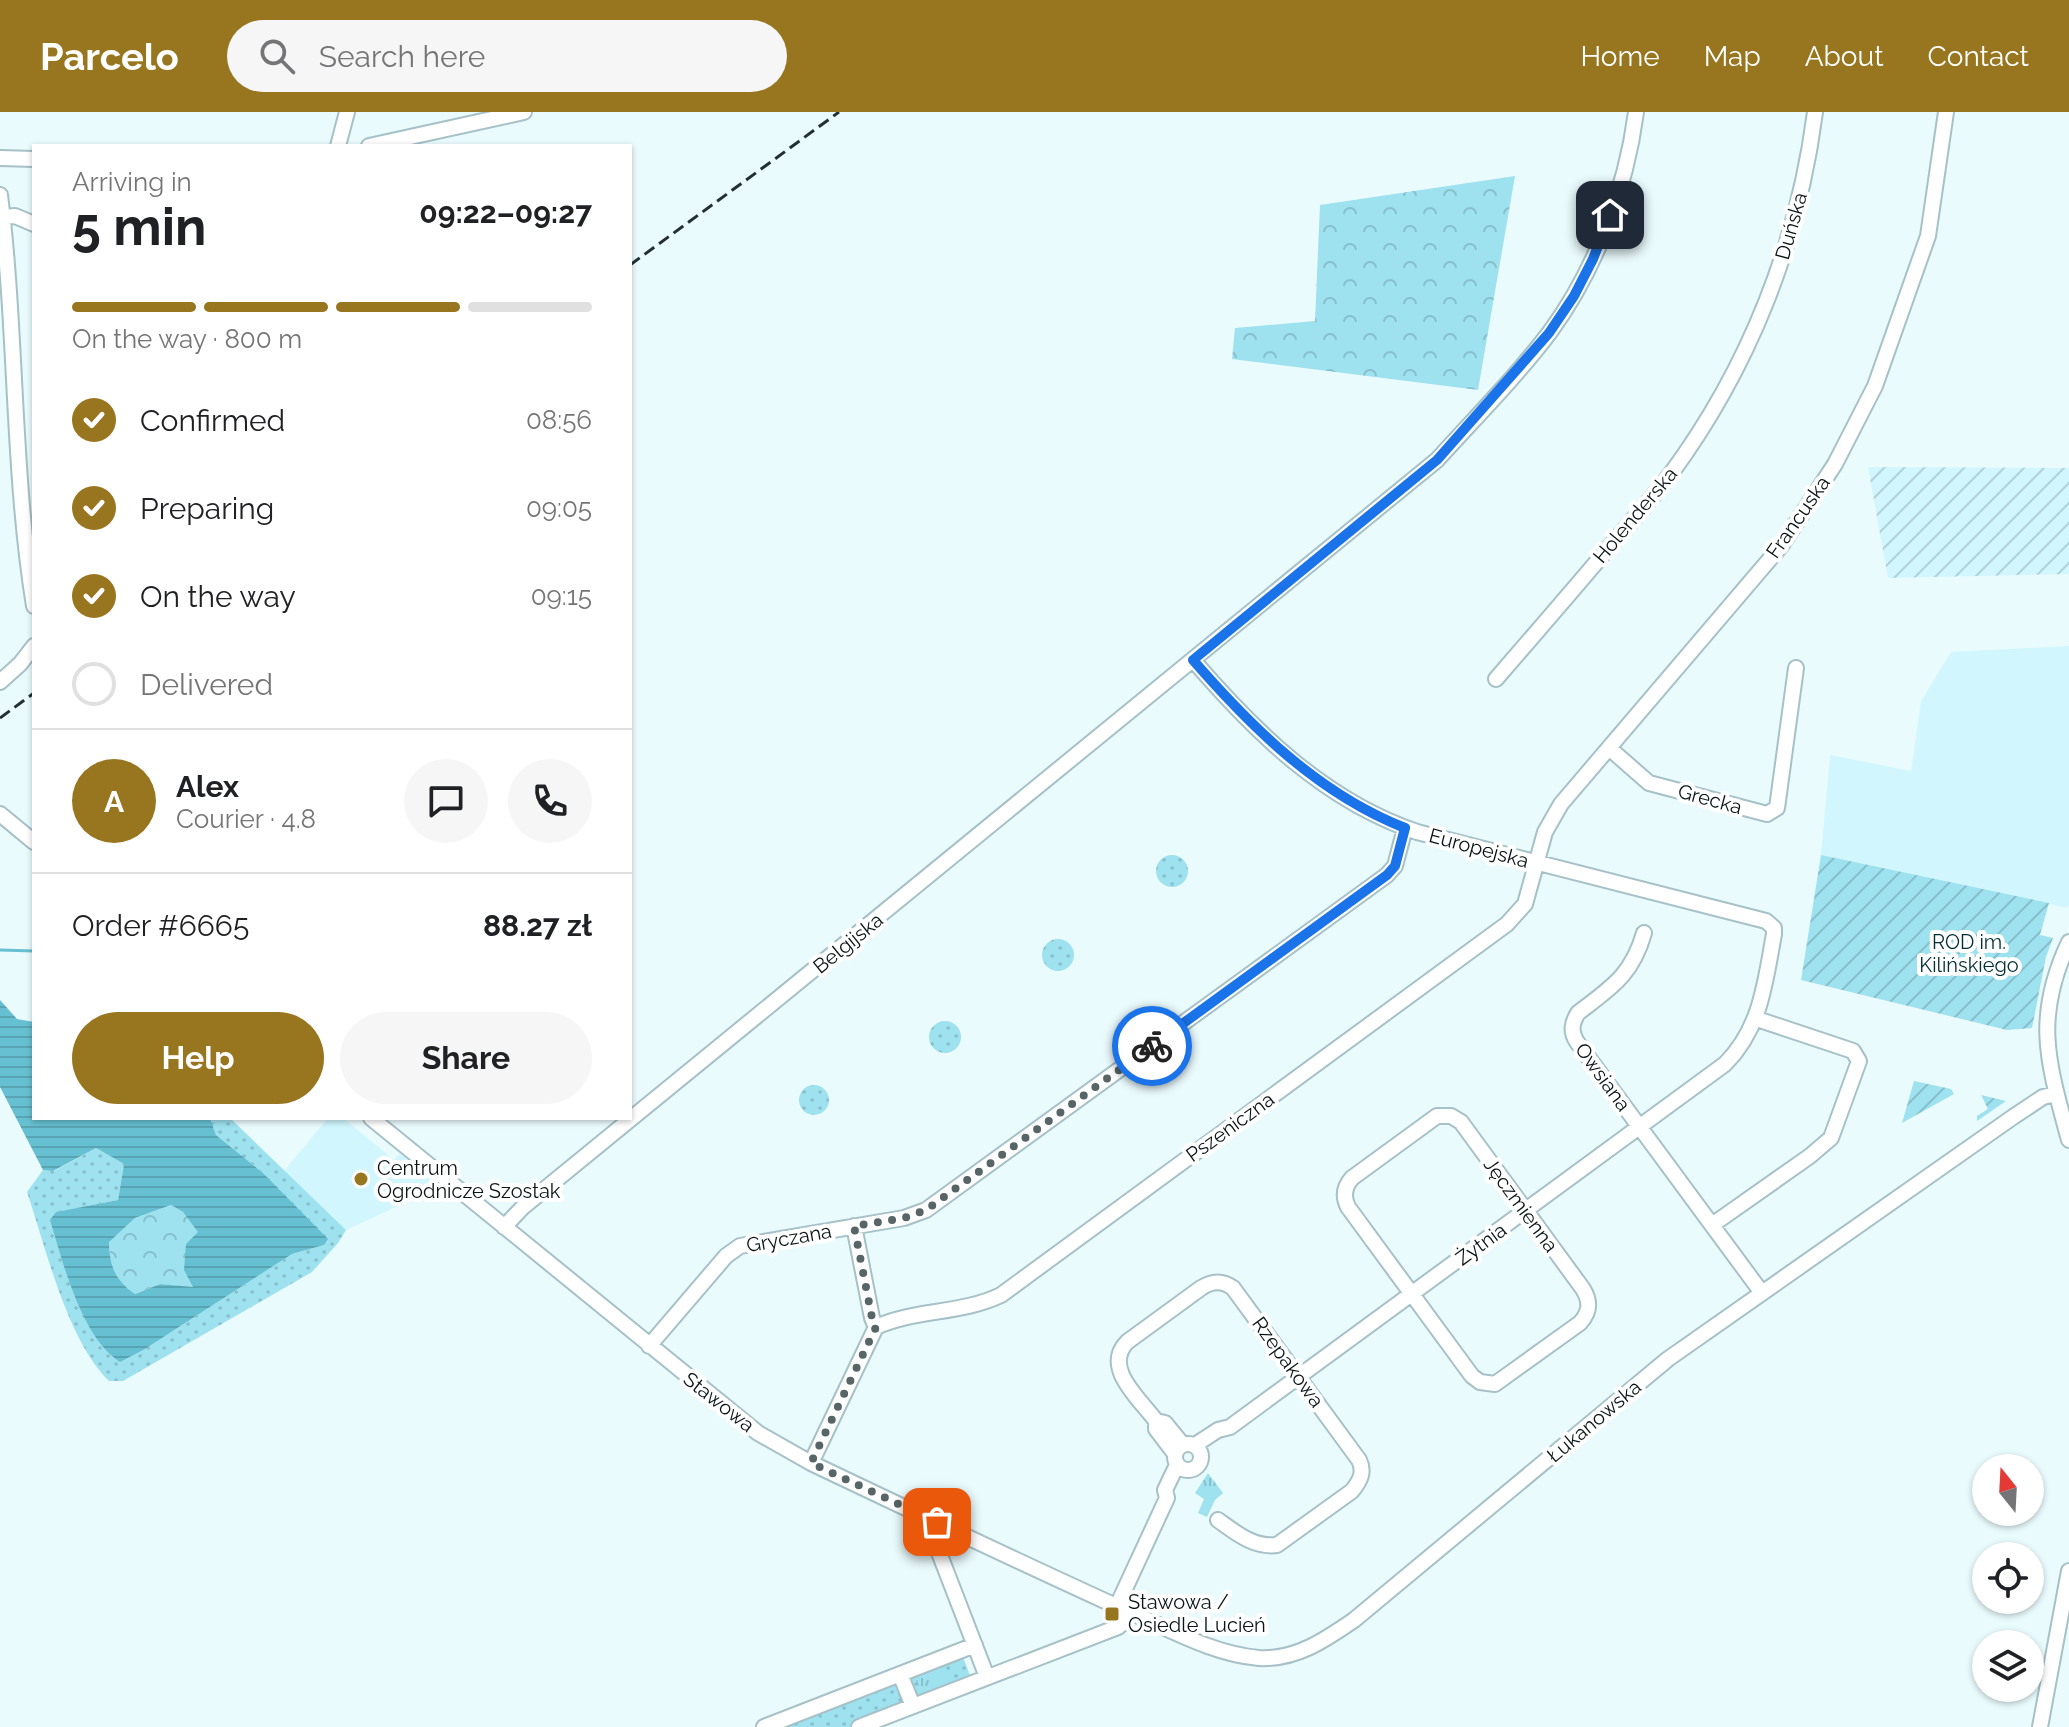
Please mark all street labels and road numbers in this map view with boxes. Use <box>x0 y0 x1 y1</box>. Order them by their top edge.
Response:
street label: Duńska <box>1770 190 1812 262</box>
street label: Holenderska <box>1588 462 1682 568</box>
street label: Francuska <box>1761 471 1835 563</box>
street label: Grecka <box>1675 779 1745 819</box>
street label: Europejska <box>1427 823 1531 873</box>
street label: Belgijska <box>808 908 888 978</box>
street label: Owsiana <box>1570 1038 1636 1116</box>
street label: Pszeniczna <box>1181 1087 1279 1167</box>
street label: Jęczmienna <box>1479 1153 1563 1257</box>
street label: Żytnia <box>1450 1217 1511 1270</box>
street label: Gryczana <box>745 1219 833 1257</box>
street label: Rzepakowa <box>1247 1312 1329 1412</box>
street label: Stawowa <box>679 1367 759 1437</box>
street label: Łukanowska <box>1542 1375 1646 1467</box>

